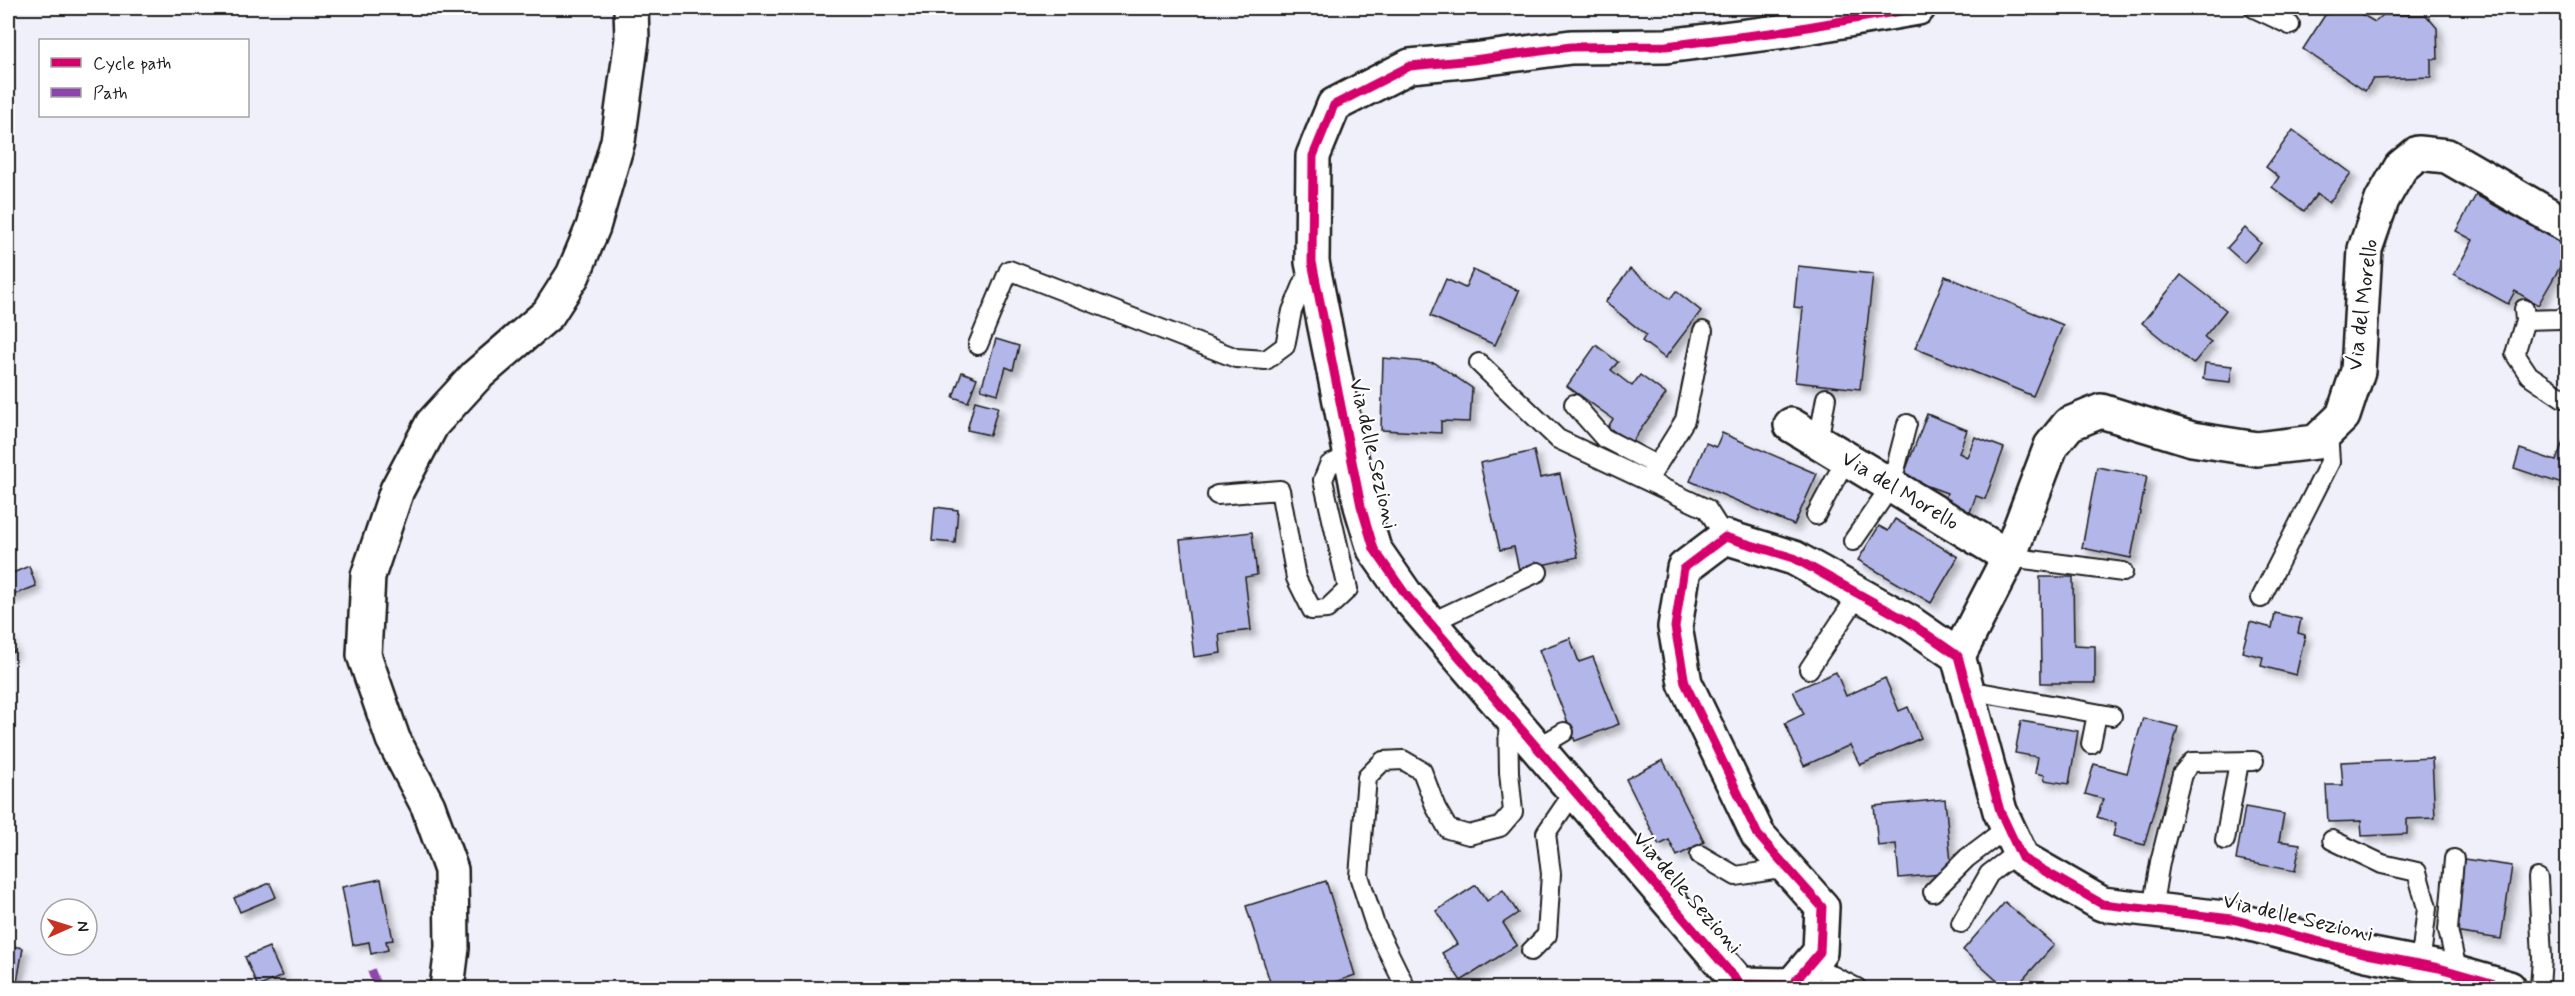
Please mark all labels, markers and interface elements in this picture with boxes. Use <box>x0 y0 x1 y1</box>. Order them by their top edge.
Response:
legend <box>39 39 249 117</box>
text: Cycle path <box>93 52 171 76</box>
text: Path <box>93 82 128 106</box>
street label: Via del Morello <box>2341 238 2385 372</box>
street label: Via delle Sezioni <box>1342 376 1404 532</box>
street label: Via del Morello <box>1836 445 1964 537</box>
street label: Via delle Sezioni <box>1626 826 1748 960</box>
street label: Via delle Sezioni <box>2220 887 2376 949</box>
north arrow <box>39 897 99 957</box>
text: N <box>72 920 93 932</box>

